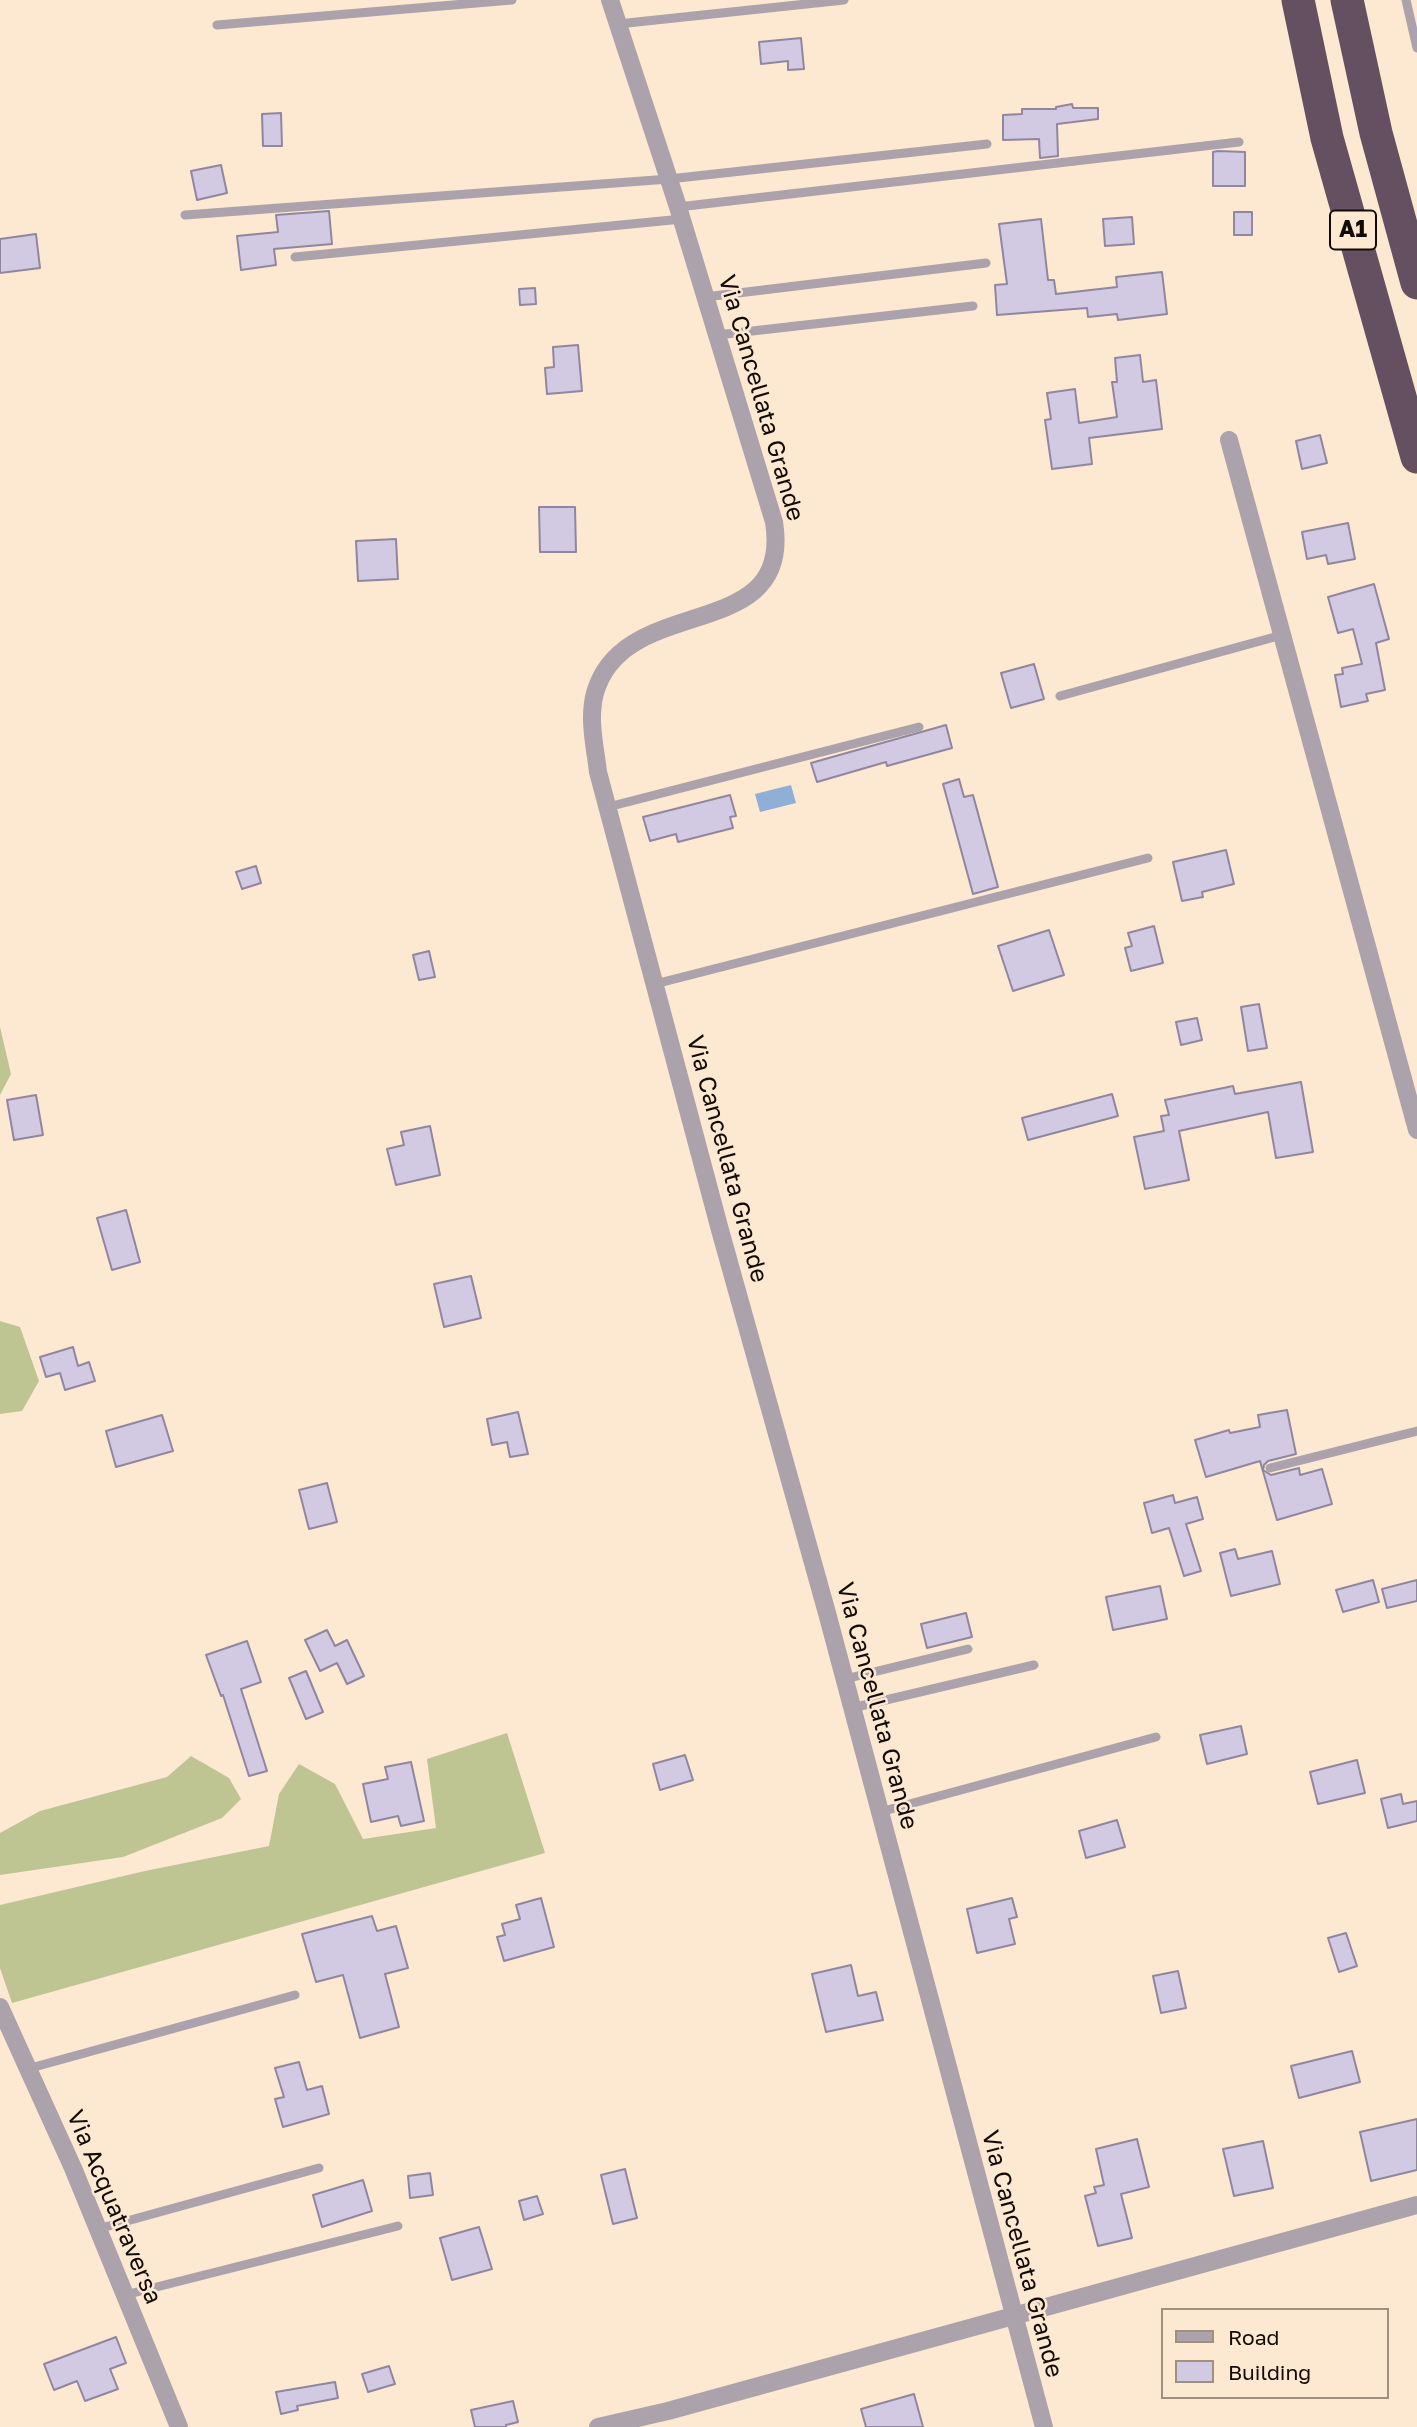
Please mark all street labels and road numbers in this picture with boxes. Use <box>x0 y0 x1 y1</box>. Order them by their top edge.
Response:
road number: A1 <box>1330 210 1376 249</box>
street label: Via Cancellata Grande <box>712 272 810 524</box>
street label: Via Cancellata Grande <box>680 1032 774 1286</box>
street label: Via Cancellata Grande <box>830 1579 924 1833</box>
street label: Via Acquatraversa <box>60 2106 168 2308</box>
street label: Via Cancellata Grande <box>975 2127 1069 2381</box>

